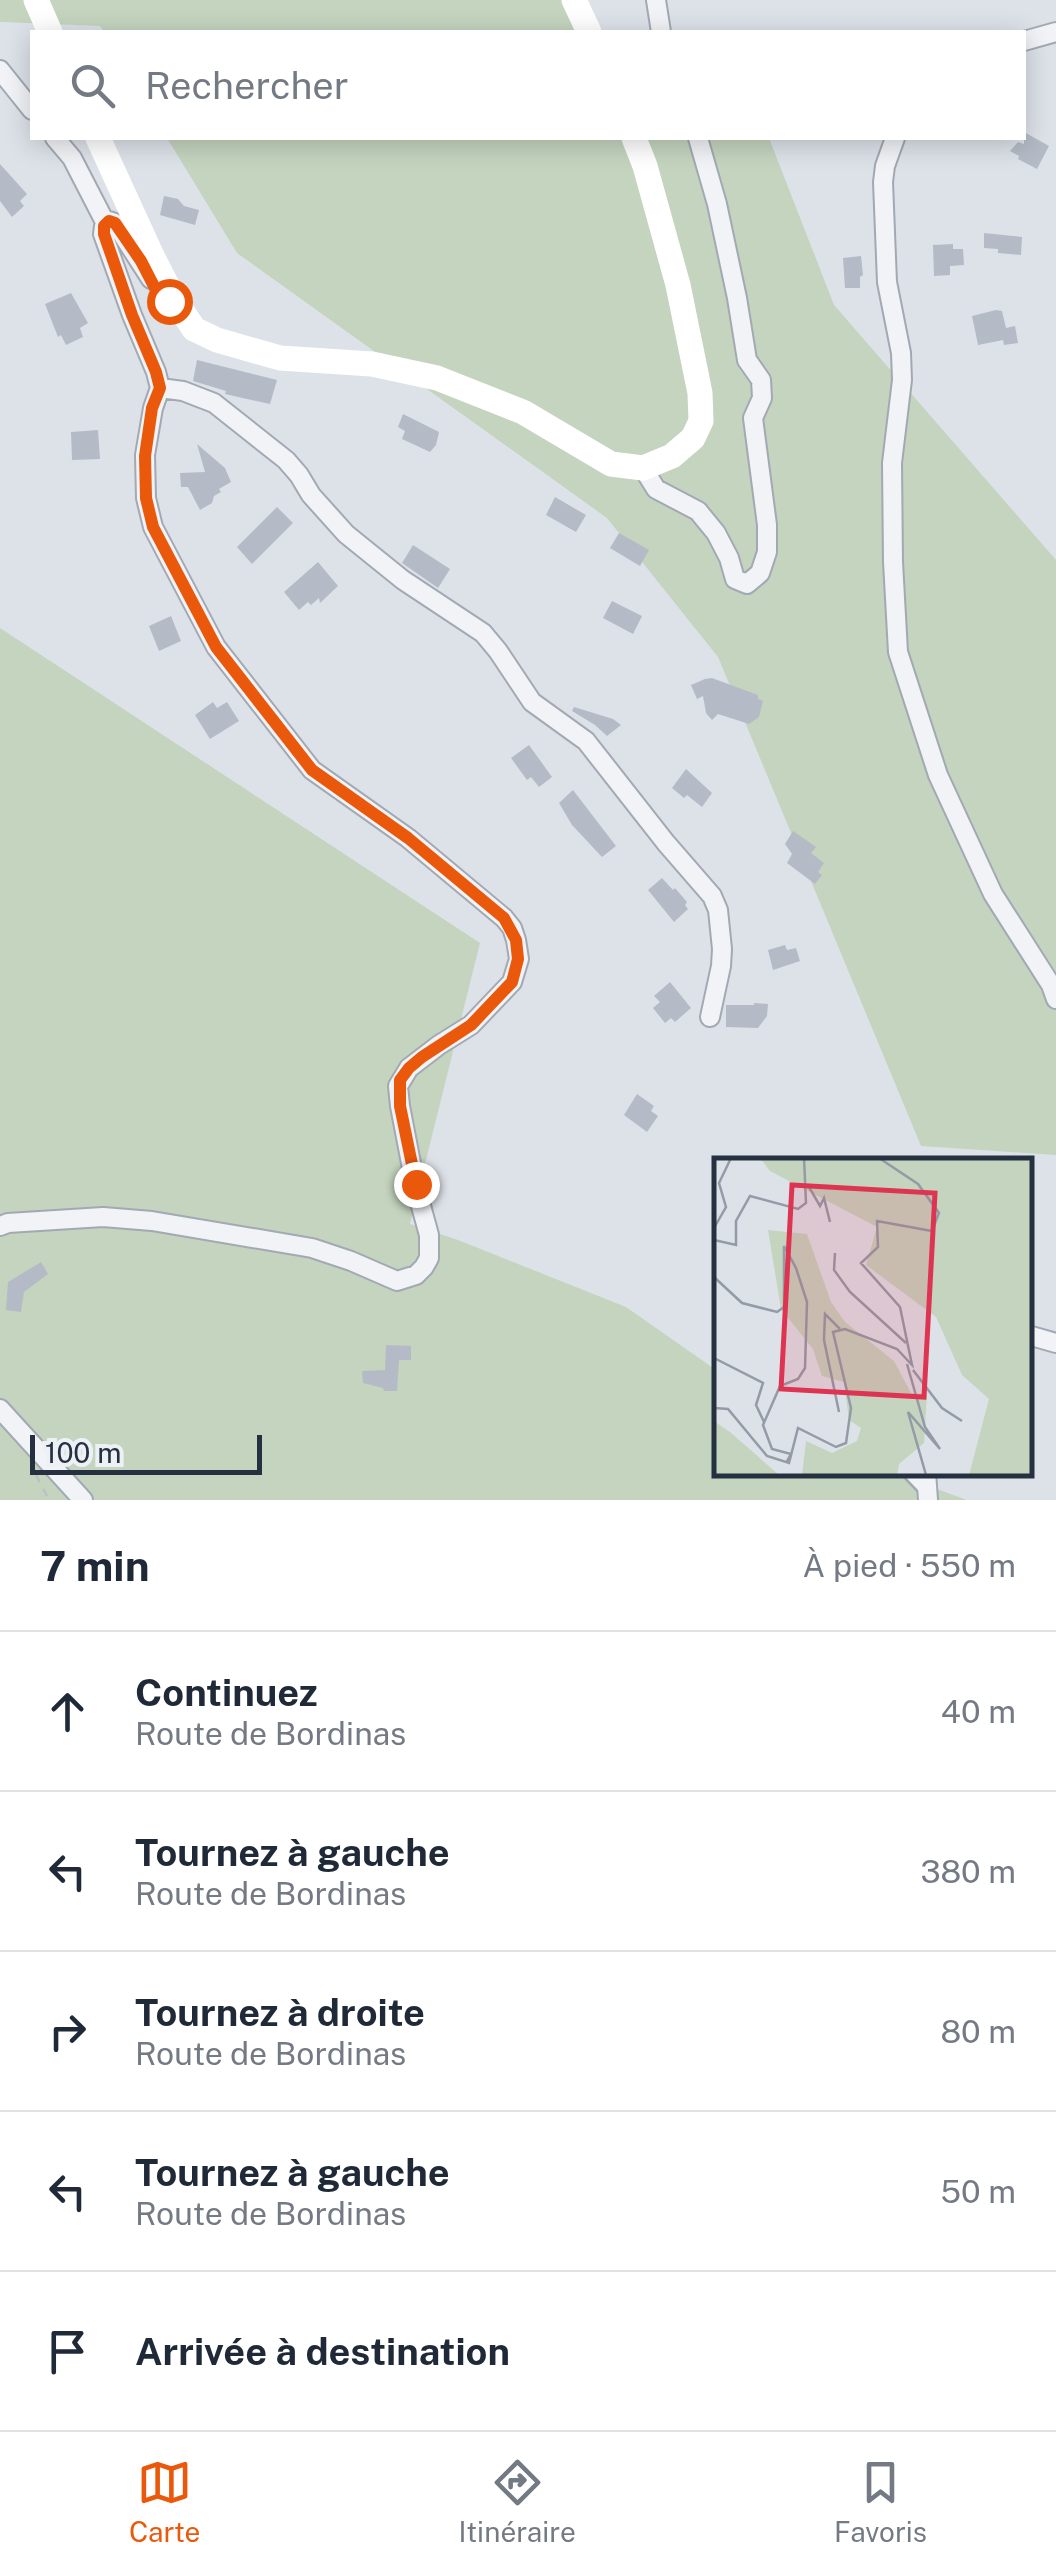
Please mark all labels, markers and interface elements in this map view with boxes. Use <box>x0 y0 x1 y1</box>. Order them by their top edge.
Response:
search box <box>30 30 1026 140</box>
icon: search <box>65 58 120 113</box>
text: Rechercher <box>145 63 349 108</box>
route start <box>147 279 193 325</box>
inset map <box>714 1158 1031 1475</box>
route end <box>394 1162 440 1208</box>
scale bar <box>30 1430 262 1474</box>
text: 100 m <box>45 1436 122 1469</box>
text: 7 min <box>40 1541 150 1590</box>
text: À pied · 550 m <box>803 1547 1016 1584</box>
text: Continuez <box>135 1670 318 1715</box>
icon: ahead <box>40 1684 95 1739</box>
text: 40 m <box>941 1693 1016 1730</box>
text: Route de Bordinas <box>135 1715 406 1752</box>
text: Tournez à gauche <box>135 1830 450 1875</box>
icon: left <box>40 1844 95 1899</box>
text: 380 m <box>920 1853 1016 1890</box>
text: Route de Bordinas <box>135 1875 406 1912</box>
text: Tournez à droite <box>135 1990 425 2035</box>
icon: right <box>40 2004 95 2059</box>
text: 80 m <box>940 2013 1016 2050</box>
text: Route de Bordinas <box>135 2035 406 2072</box>
text: Tournez à gauche <box>135 2150 450 2195</box>
icon: left <box>40 2164 95 2219</box>
text: 50 m <box>940 2173 1016 2210</box>
text: Route de Bordinas <box>135 2195 406 2232</box>
icon: arrive <box>40 2324 95 2379</box>
text: Arrivée à destination <box>135 2329 510 2374</box>
tab: Carte <box>129 2455 200 2548</box>
tab: Itinéraire <box>458 2455 576 2548</box>
tab: Favoris <box>834 2455 927 2548</box>

